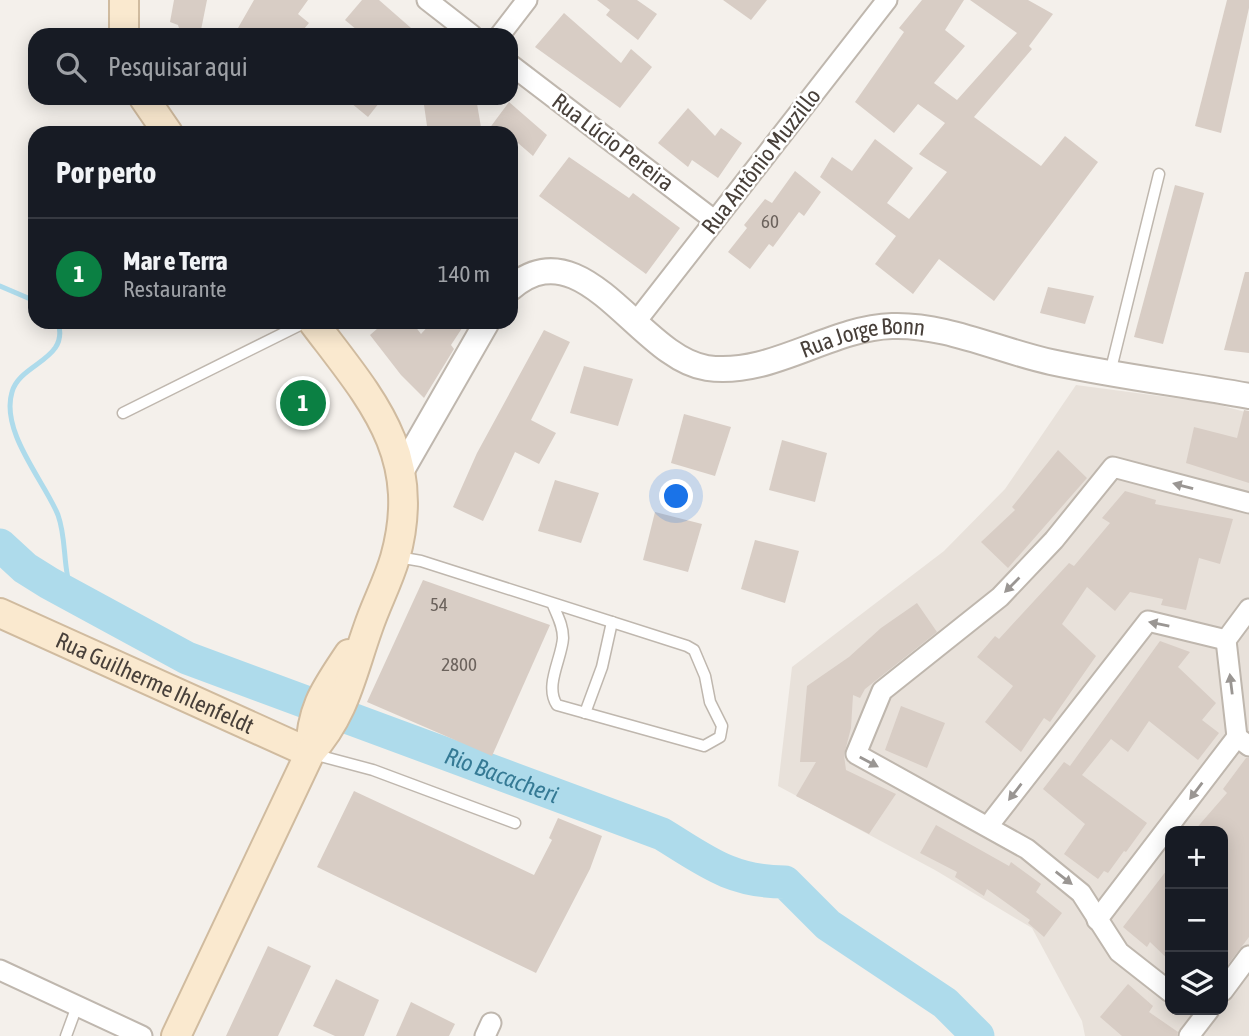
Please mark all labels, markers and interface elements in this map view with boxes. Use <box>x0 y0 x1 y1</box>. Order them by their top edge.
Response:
search box <box>28 28 518 105</box>
icon: search <box>52 48 90 86</box>
text: Pesquisar aqui <box>108 52 248 82</box>
street label: Rua Antônio Muzzillo <box>696 83 826 239</box>
street label: Rua Lúcio Pereira <box>547 88 679 196</box>
text: Por perto <box>56 155 156 189</box>
house number: 60 <box>761 210 779 232</box>
text: Mar e Terra <box>123 246 228 276</box>
text: 1 <box>74 261 84 287</box>
text: 140 m <box>438 261 490 287</box>
text: Restaurante <box>123 276 227 302</box>
street label: Rua Jorge Bonn <box>797 313 927 363</box>
pin: 1 <box>280 377 326 429</box>
your location <box>659 479 693 513</box>
one-way arrow <box>1172 480 1193 490</box>
one-way arrow <box>1004 576 1020 593</box>
house number: 54 <box>430 593 448 615</box>
one-way arrow <box>1148 619 1170 630</box>
street label: Rua Guilherme Ihlenfeldt <box>52 627 258 739</box>
house number: 2800 <box>441 653 477 675</box>
one-way arrow <box>1225 673 1236 695</box>
water label: Rio Bacacheri <box>441 741 562 808</box>
one-way arrow <box>860 755 880 767</box>
one-way arrow <box>1189 782 1203 800</box>
one-way arrow <box>1009 783 1023 801</box>
map controls <box>1165 826 1228 1015</box>
button: + <box>1165 826 1228 889</box>
one-way arrow <box>1055 870 1073 885</box>
button: − <box>1165 889 1228 952</box>
button: layers <box>1165 952 1228 1015</box>

